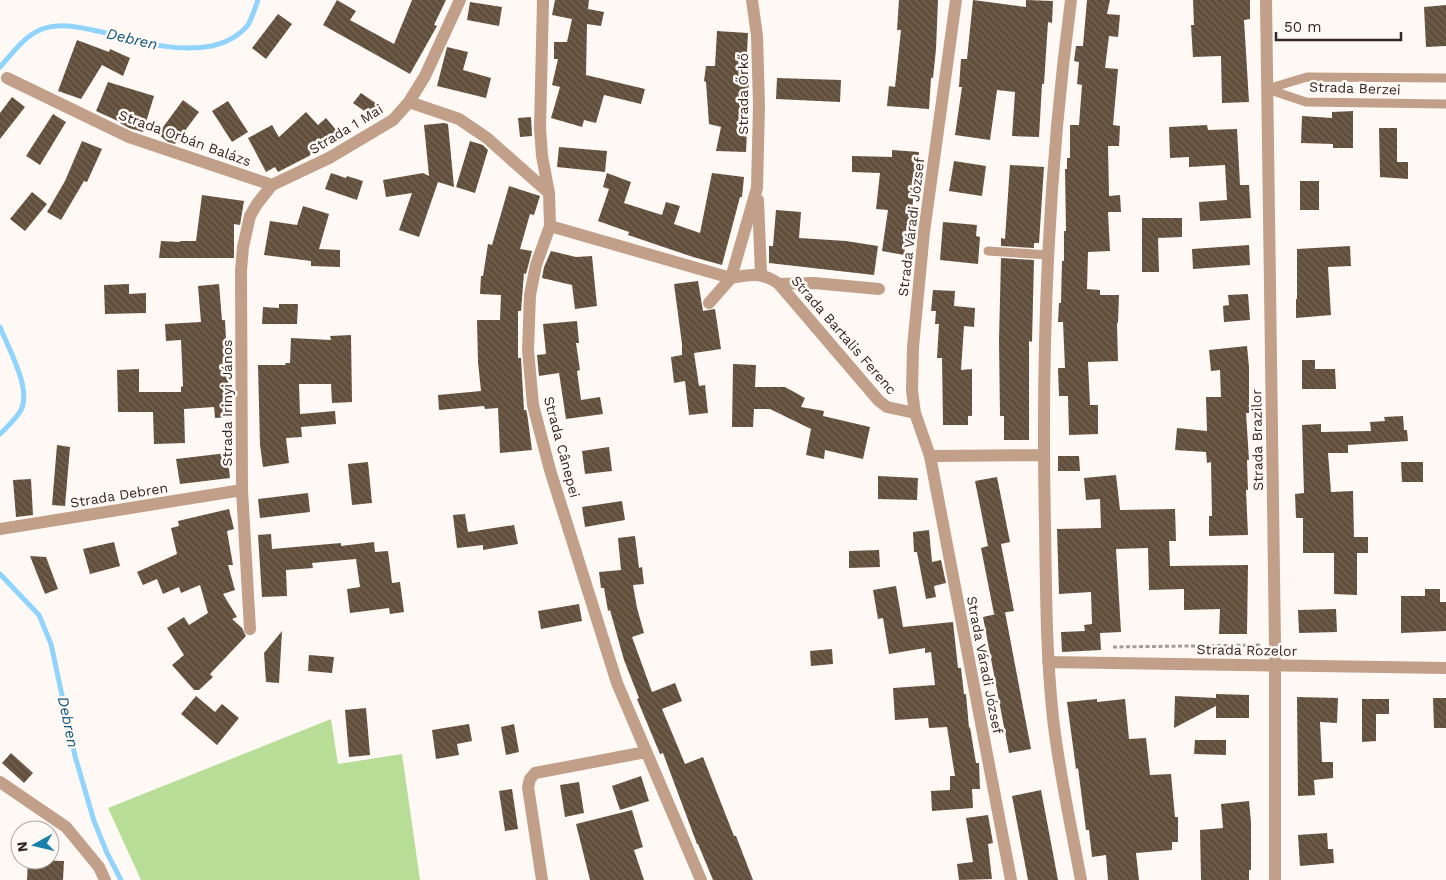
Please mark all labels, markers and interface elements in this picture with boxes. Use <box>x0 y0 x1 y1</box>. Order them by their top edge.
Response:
scale bar <box>1276 10 1401 42</box>
text: 50 m <box>1284 18 1321 36</box>
water label: Debren <box>105 24 159 54</box>
street label: Strada Őrkő <box>735 53 751 135</box>
street label: Strada Berzei <box>1309 78 1401 98</box>
street label: Strada 1 Mai <box>306 101 386 157</box>
street label: Strada Orbán Balázs <box>117 107 253 169</box>
street label: Strada Váradi József <box>895 156 928 297</box>
street label: Strada Bartalis Ferenc <box>788 273 900 398</box>
street label: Strada Irinyi János <box>219 340 235 466</box>
street label: Strada Brazilor <box>1248 389 1266 491</box>
street label: Strada Cânepei <box>541 395 583 499</box>
street label: Strada Debren <box>69 479 169 511</box>
street label: Strada Váradi József <box>964 595 1006 736</box>
street label: Strada Rozelor <box>1197 641 1298 659</box>
water label: Debren <box>54 695 82 749</box>
north arrow <box>10 820 60 870</box>
text: N <box>13 841 31 853</box>

